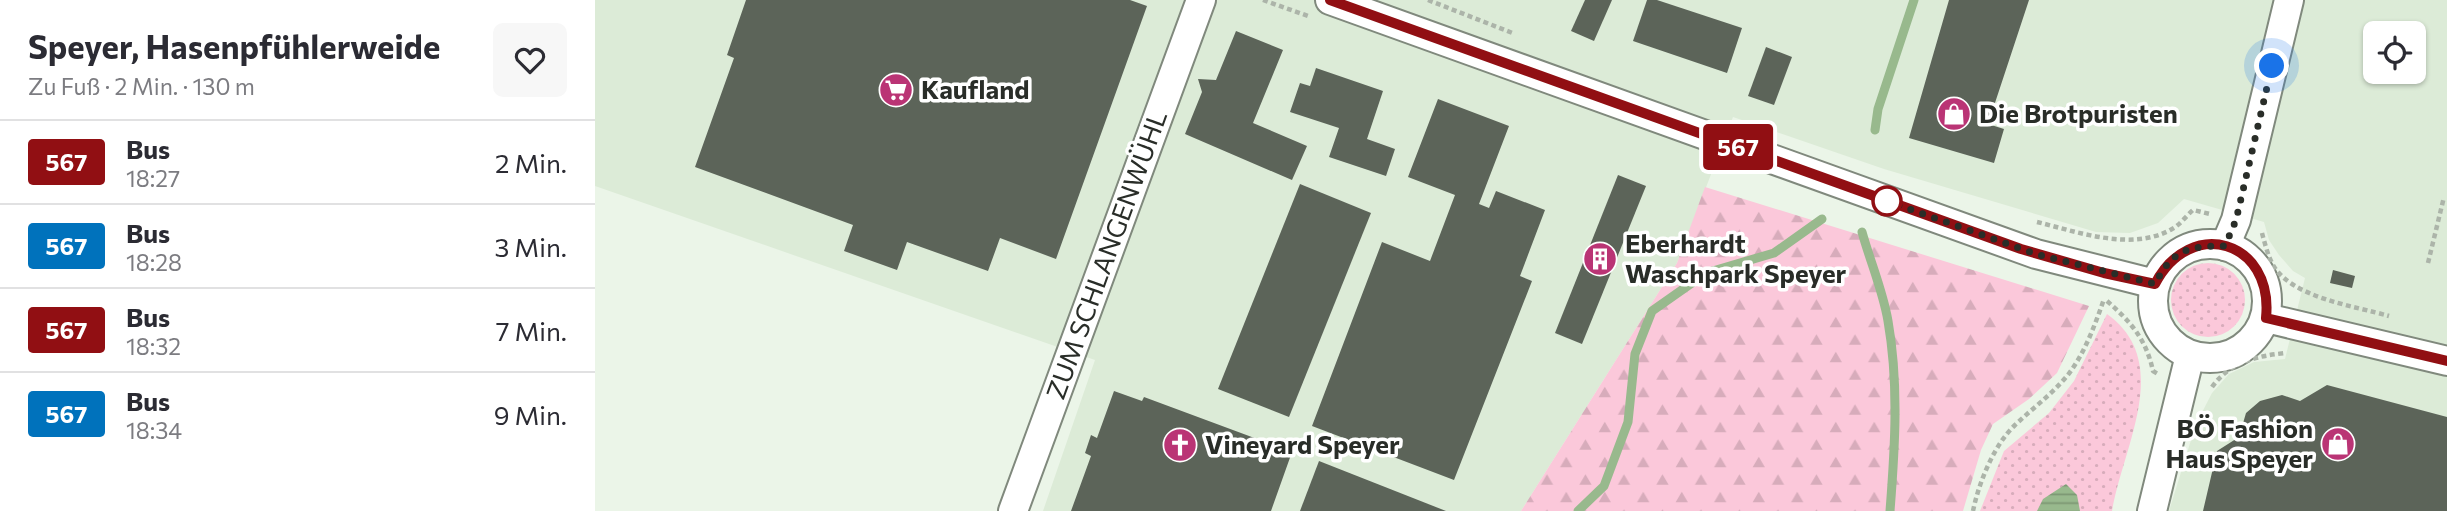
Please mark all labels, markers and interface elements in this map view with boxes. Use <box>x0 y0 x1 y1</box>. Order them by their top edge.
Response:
map controls <box>2363 21 2426 84</box>
button: locate <box>2363 21 2426 84</box>
button: heart <box>493 23 567 97</box>
text: Speyer, Hasenpfühlerweide <box>28 25 440 66</box>
your location <box>2254 48 2289 83</box>
supermarket icon: Kaufland <box>877 71 915 109</box>
text: Zu Fuß · 2 Min. · 130 m <box>28 72 255 100</box>
place label: Kaufland <box>921 73 1029 104</box>
shop icon: Die Brotpuristen <box>1935 95 1973 133</box>
place label: Die Brotpuristen <box>1979 97 2178 128</box>
street label: ZUM SCHLANGENWÜHL <box>1039 106 1172 403</box>
line badge: 567 <box>1698 124 1778 170</box>
text: 567 <box>1717 132 1759 161</box>
text: Bus <box>126 133 170 164</box>
text: 567 <box>46 147 87 176</box>
text: 2 Min. <box>495 147 567 178</box>
text: 18:27 <box>126 164 180 192</box>
unlabelled marker <box>1872 186 1902 216</box>
text: Bus <box>126 217 170 248</box>
place label: Eberhardt Waschpark Speyer <box>1625 227 1847 288</box>
text: 567 <box>46 231 87 260</box>
text: 3 Min. <box>495 231 567 262</box>
building icon: Eberhardt Waschpark Speyer <box>1581 240 1619 278</box>
text: 18:28 <box>126 248 182 276</box>
text: Bus <box>126 301 170 332</box>
text: 567 <box>46 315 87 344</box>
text: 7 Min. <box>496 315 567 346</box>
text: 18:32 <box>126 332 181 360</box>
text: Bus <box>126 385 170 416</box>
text: 567 <box>46 399 87 428</box>
text: 9 Min. <box>494 399 567 430</box>
place label: BÖ Fashion Haus Speyer <box>2165 412 2313 473</box>
text: 18:34 <box>126 416 182 444</box>
shop icon: BÖ Fashion Haus Speyer <box>2319 425 2357 463</box>
church icon: Vineyard Speyer <box>1161 426 1199 464</box>
place label: Vineyard Speyer <box>1205 428 1400 459</box>

